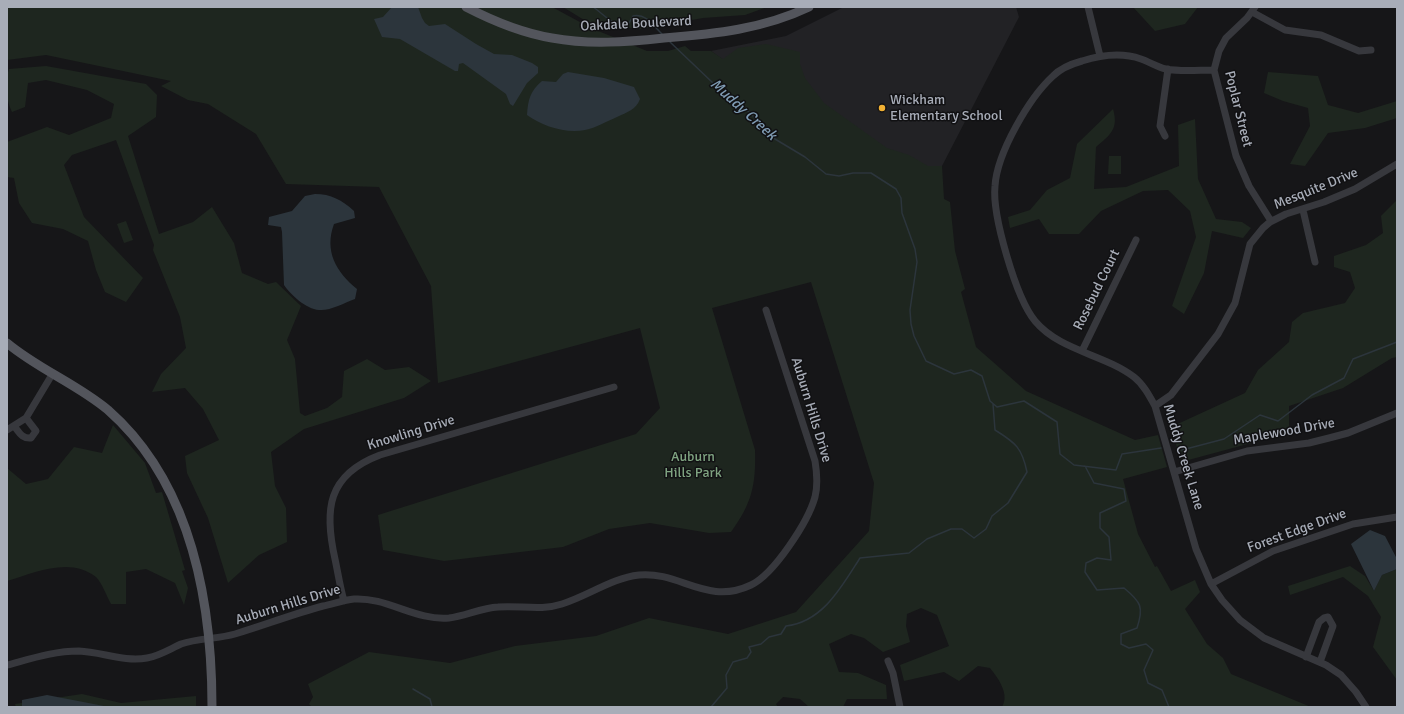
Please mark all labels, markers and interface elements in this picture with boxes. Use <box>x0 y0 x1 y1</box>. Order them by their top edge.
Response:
street label: Oakdale Boulevard <box>580 13 692 35</box>
street label: Poplar Street <box>1220 69 1256 149</box>
water label: Muddy Creek <box>706 75 780 145</box>
place label: Wickham Elementary School <box>890 92 1003 124</box>
marker: Wickham Elementary School <box>877 103 887 113</box>
street label: Mesquite Drive <box>1271 164 1361 214</box>
street label: Rosebud Court <box>1070 247 1124 333</box>
street label: Auburn Hills Drive <box>787 356 835 464</box>
street label: Muddy Creek Lane <box>1159 402 1207 512</box>
street label: Knowling Drive <box>365 412 457 454</box>
street label: Maplewood Drive <box>1232 415 1336 449</box>
park label: Auburn Hills Park <box>664 449 722 482</box>
street label: Forest Edge Drive <box>1245 505 1349 557</box>
street label: Auburn Hills Drive <box>234 581 342 629</box>

